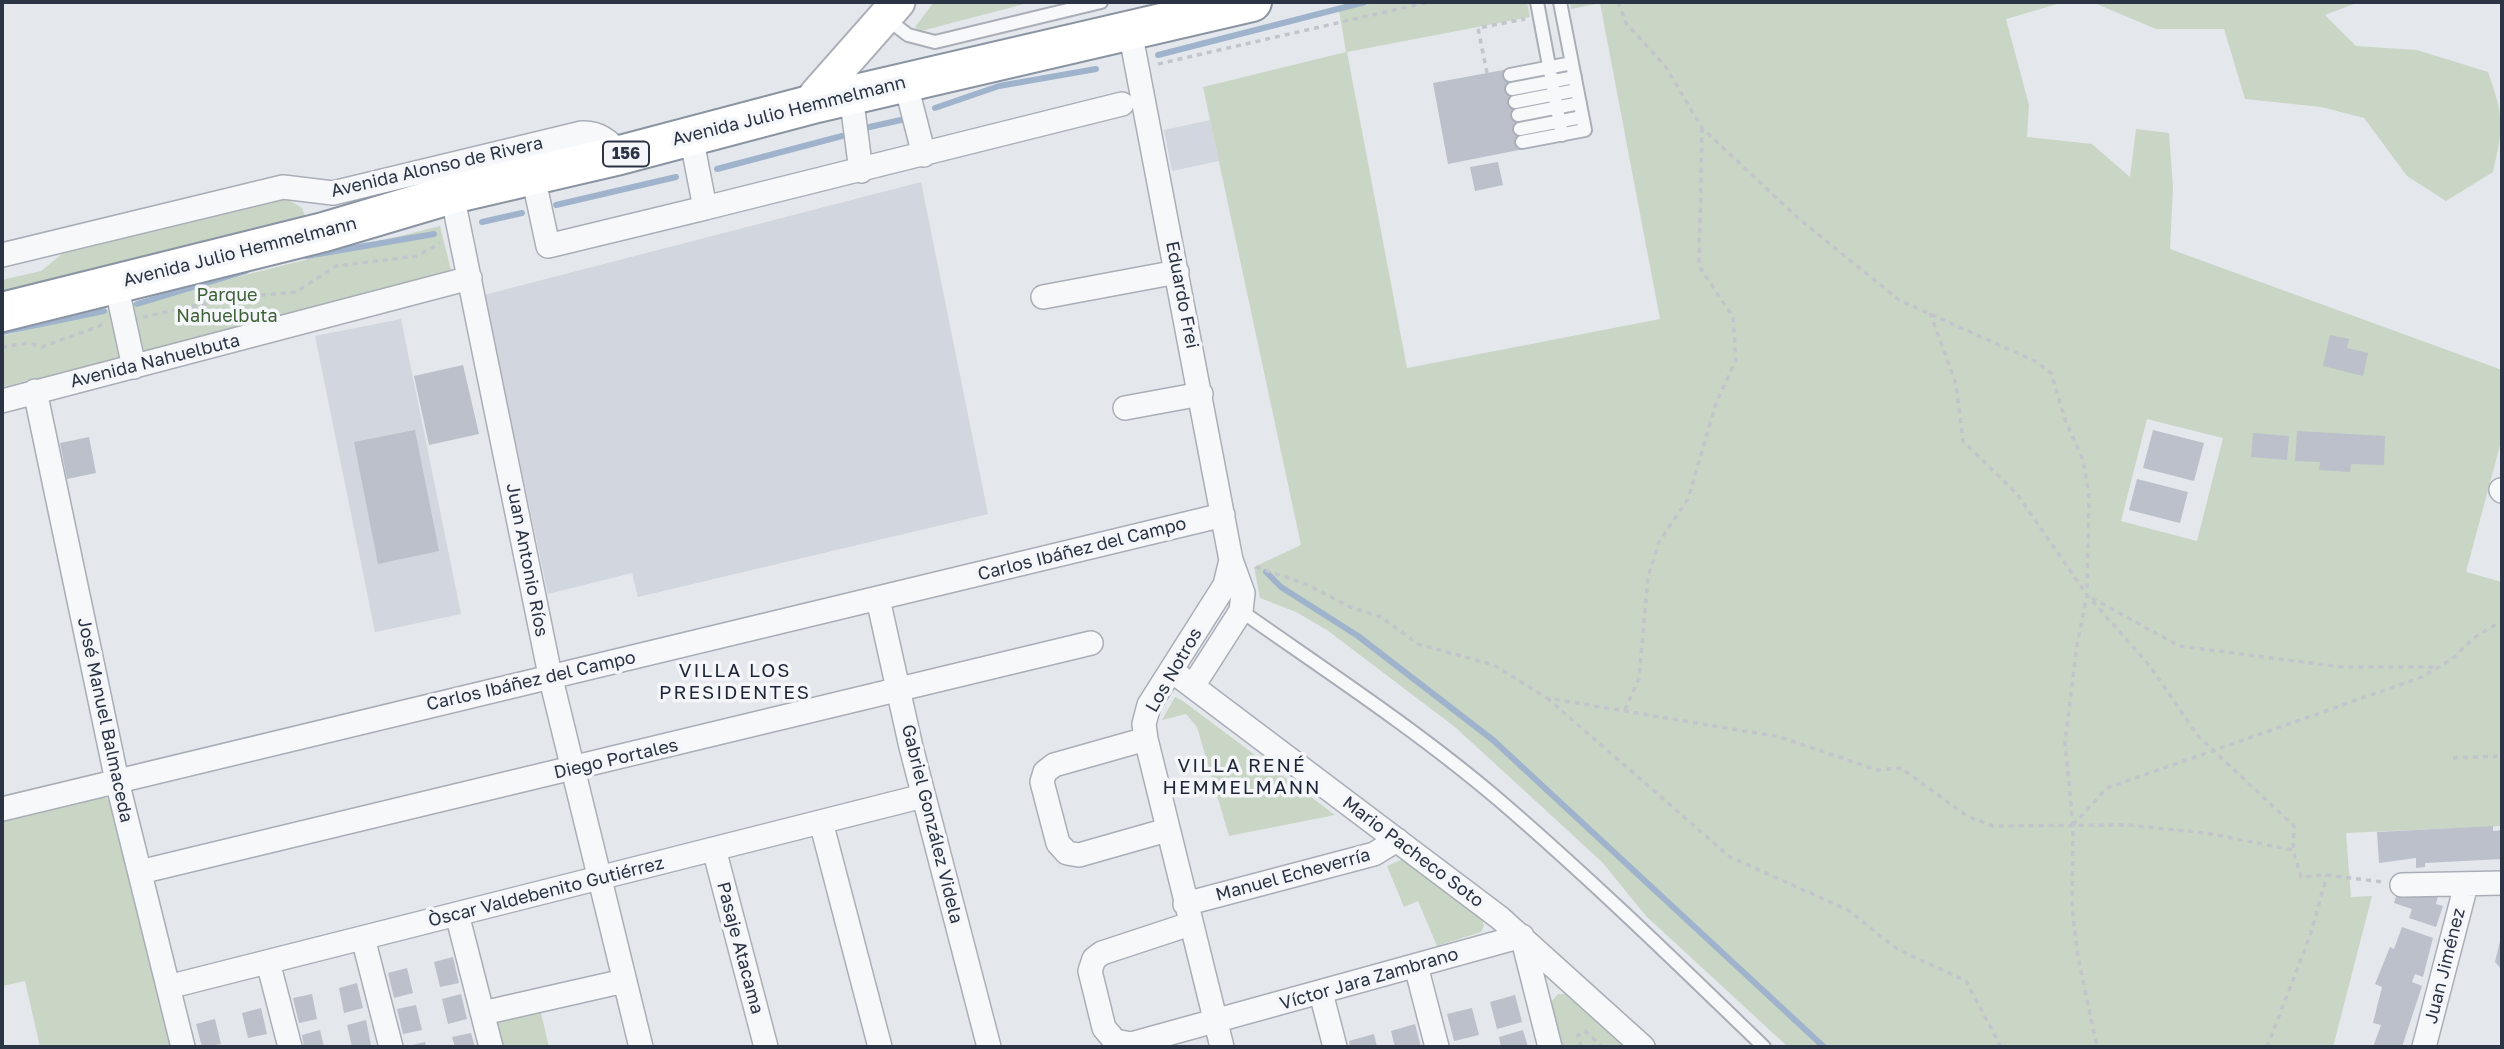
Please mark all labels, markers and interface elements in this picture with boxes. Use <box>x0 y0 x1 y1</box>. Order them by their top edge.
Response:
street label: Avenida Julio Hemmelmann <box>670 71 908 151</box>
street label: Avenida Alonso de Rivera <box>329 132 545 202</box>
road number: 156 <box>603 142 649 166</box>
street label: Avenida Julio Hemmelmann <box>121 212 359 292</box>
street label: Eduardo Frei <box>1161 239 1203 351</box>
park label: Parque Nahuelbuta <box>176 284 278 326</box>
street label: Avenida Nahuelbuta <box>68 329 242 393</box>
street label: Juan Antonio Ríos <box>501 481 553 639</box>
street label: Carlos Ibáñez del Campo <box>976 513 1188 585</box>
street label: José Manuel Balmaceda <box>73 615 137 825</box>
street label: Los Notros <box>1141 624 1207 716</box>
street label: Carlos Ibáñez del Campo <box>424 646 638 716</box>
district label: VILLA LOS PRESIDENTES <box>660 660 810 704</box>
street label: Gabriel González Videla <box>897 722 967 926</box>
street label: Diego Portales <box>552 734 680 784</box>
district label: VILLA RENÉ HEMMELMANN <box>1164 755 1320 799</box>
street label: Mario Pacheco Soto <box>1338 792 1488 912</box>
street label: Manuel Echeverría <box>1213 844 1373 906</box>
street label: Òscar Valdebenito Gutiérrez <box>426 852 666 932</box>
street label: Pasaje Atacama <box>712 880 768 1016</box>
street label: Juan Jiménez <box>2420 906 2470 1026</box>
street label: Víctor Jara Zambrano <box>1277 943 1461 1015</box>

